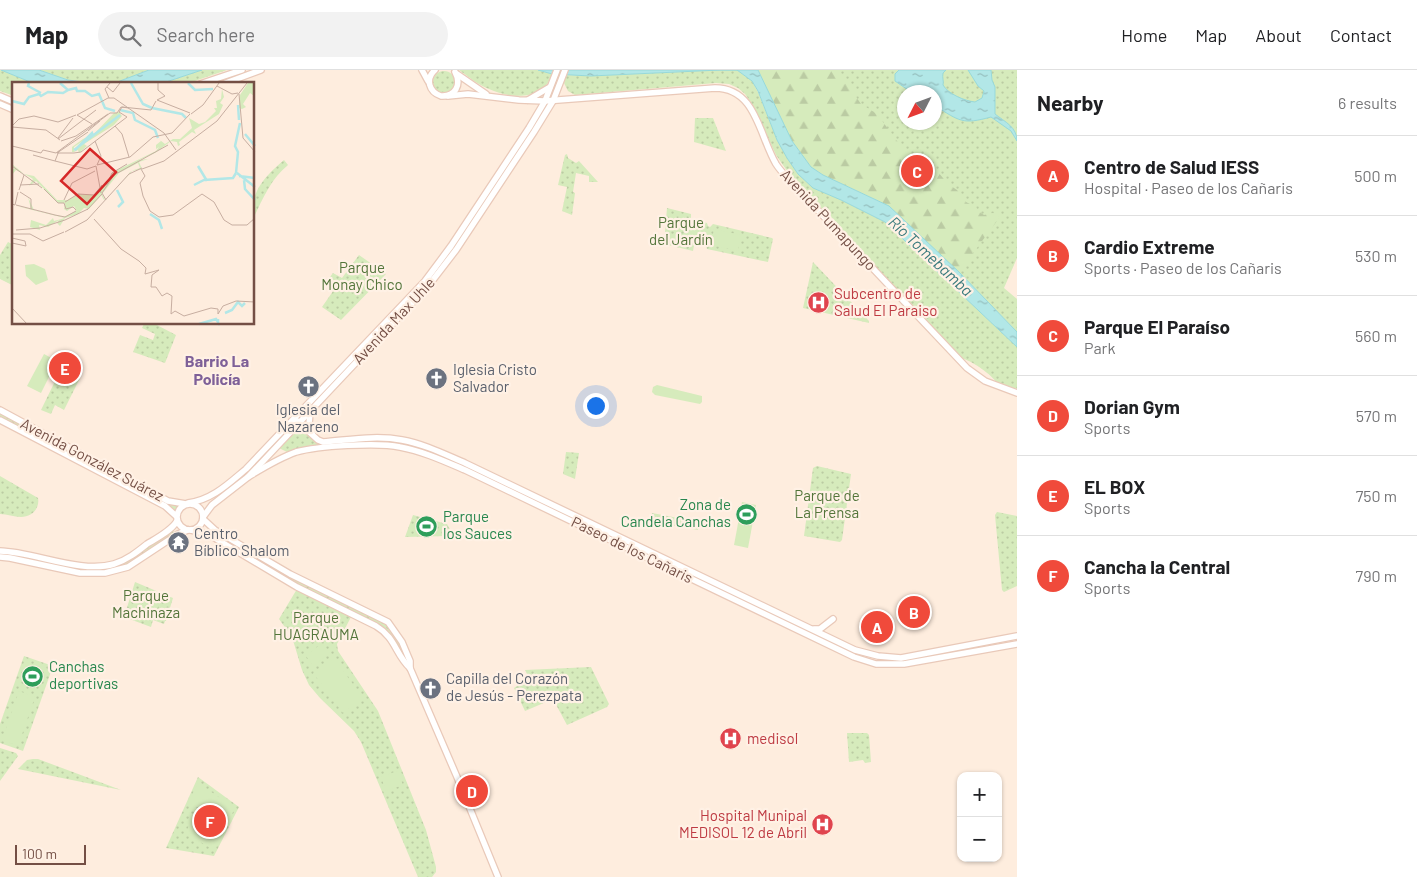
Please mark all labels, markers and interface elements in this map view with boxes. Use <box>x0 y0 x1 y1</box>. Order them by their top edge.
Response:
search box <box>98 12 448 57</box>
text: Map <box>25 20 68 49</box>
icon: search <box>116 21 144 49</box>
text: Search here <box>156 23 255 46</box>
text: Home <box>1121 24 1167 46</box>
text: Map <box>1195 24 1227 46</box>
text: About <box>1255 24 1302 46</box>
text: Contact <box>1330 24 1392 46</box>
inset map <box>12 82 255 325</box>
north arrow <box>897 85 942 130</box>
text: Nearby <box>1037 90 1103 115</box>
text: 6 results <box>1338 93 1397 112</box>
pin: C <box>901 152 933 190</box>
text: Centro de Salud IESS <box>1084 155 1259 178</box>
street label: Avenida Pumapungo <box>777 165 880 274</box>
text: A <box>1048 166 1058 185</box>
text: 500 m <box>1354 166 1397 185</box>
text: Hospital · Paseo de los Cañaris <box>1084 178 1293 197</box>
water label: Río Tomebamba <box>885 212 977 299</box>
park label: Parque del Jardín <box>649 213 713 248</box>
text: Cardio Extreme <box>1084 235 1215 258</box>
text: B <box>1048 246 1058 265</box>
text: 530 m <box>1355 246 1397 265</box>
park label: Parque Monay Chico <box>321 258 403 293</box>
text: Sports · Paseo de los Cañaris <box>1084 258 1282 277</box>
street label: Avenida Max Uhle <box>348 273 438 367</box>
place label: Subcentro de Salud El Paraiso <box>834 284 937 319</box>
hospital icon: Subcentro de Salud El Paraiso <box>806 291 830 315</box>
text: Parque El Paraíso <box>1084 315 1230 338</box>
text: C <box>1048 326 1058 345</box>
text: 560 m <box>1355 326 1397 345</box>
text: Park <box>1084 338 1115 357</box>
pin: E <box>49 349 81 387</box>
district label: Barrio La Policía <box>185 351 249 388</box>
place label: Iglesia Cristo Salvador <box>453 360 537 395</box>
church icon: Iglesia Cristo Salvador <box>425 367 449 391</box>
church icon: Iglesia del Nazareno <box>296 375 320 399</box>
your location <box>583 393 609 419</box>
text: Dorian Gym <box>1084 395 1180 418</box>
place label: Iglesia del Nazareno <box>276 400 340 435</box>
text: D <box>1048 406 1058 425</box>
text: 570 m <box>1356 406 1397 425</box>
street label: Avenida González Suárez <box>18 414 167 505</box>
text: Sports <box>1084 418 1130 437</box>
text: EL BOX <box>1084 475 1145 498</box>
park label: Parque de La Prensa <box>794 486 860 521</box>
text: E <box>1048 486 1058 505</box>
text: 750 m <box>1356 486 1397 505</box>
place label: Zona de Candela Canchas <box>621 495 731 530</box>
text: Sports <box>1084 498 1130 517</box>
sports icon: Zona de Candela Canchas <box>735 502 759 526</box>
place label: Parque los Sauces <box>443 507 512 542</box>
street label: Paseo de los Cañaris <box>569 512 696 586</box>
sports icon: Parque los Sauces <box>415 514 439 538</box>
place label: Centro Bíblico Shalom <box>194 524 290 559</box>
temple icon: Centro Bíblico Shalom <box>166 531 190 555</box>
text: Cancha la Central <box>1084 555 1230 578</box>
text: F <box>1049 566 1057 585</box>
text: 790 m <box>1356 566 1397 585</box>
text: Sports <box>1084 578 1130 597</box>
park label: Parque Machinaza <box>112 586 180 621</box>
pin: B <box>898 593 930 631</box>
park label: Parque HUAGRAUMA <box>273 608 359 643</box>
pin: A <box>861 608 893 646</box>
place label: Canchas deportivas <box>49 657 118 692</box>
sports icon: Canchas deportivas <box>21 664 45 688</box>
place label: Capilla del Corazón de Jesús - Perezpata <box>446 669 582 704</box>
church icon: Capilla del Corazón de Jesús - Perezpata <box>418 676 442 700</box>
hospital icon: medisol <box>719 727 743 751</box>
place label: medisol <box>747 729 798 747</box>
pin: D <box>456 772 488 810</box>
map controls <box>957 772 1002 862</box>
button: + <box>957 772 1002 817</box>
pin: F <box>194 802 226 840</box>
place label: Hospital Munipal MEDISOL 12 de Abril <box>679 806 807 841</box>
hospital icon: Hospital Munipal MEDISOL 12 de Abril <box>811 813 835 837</box>
button: − <box>957 817 1002 862</box>
scale bar <box>15 842 86 865</box>
text: 100 m <box>22 845 57 862</box>

